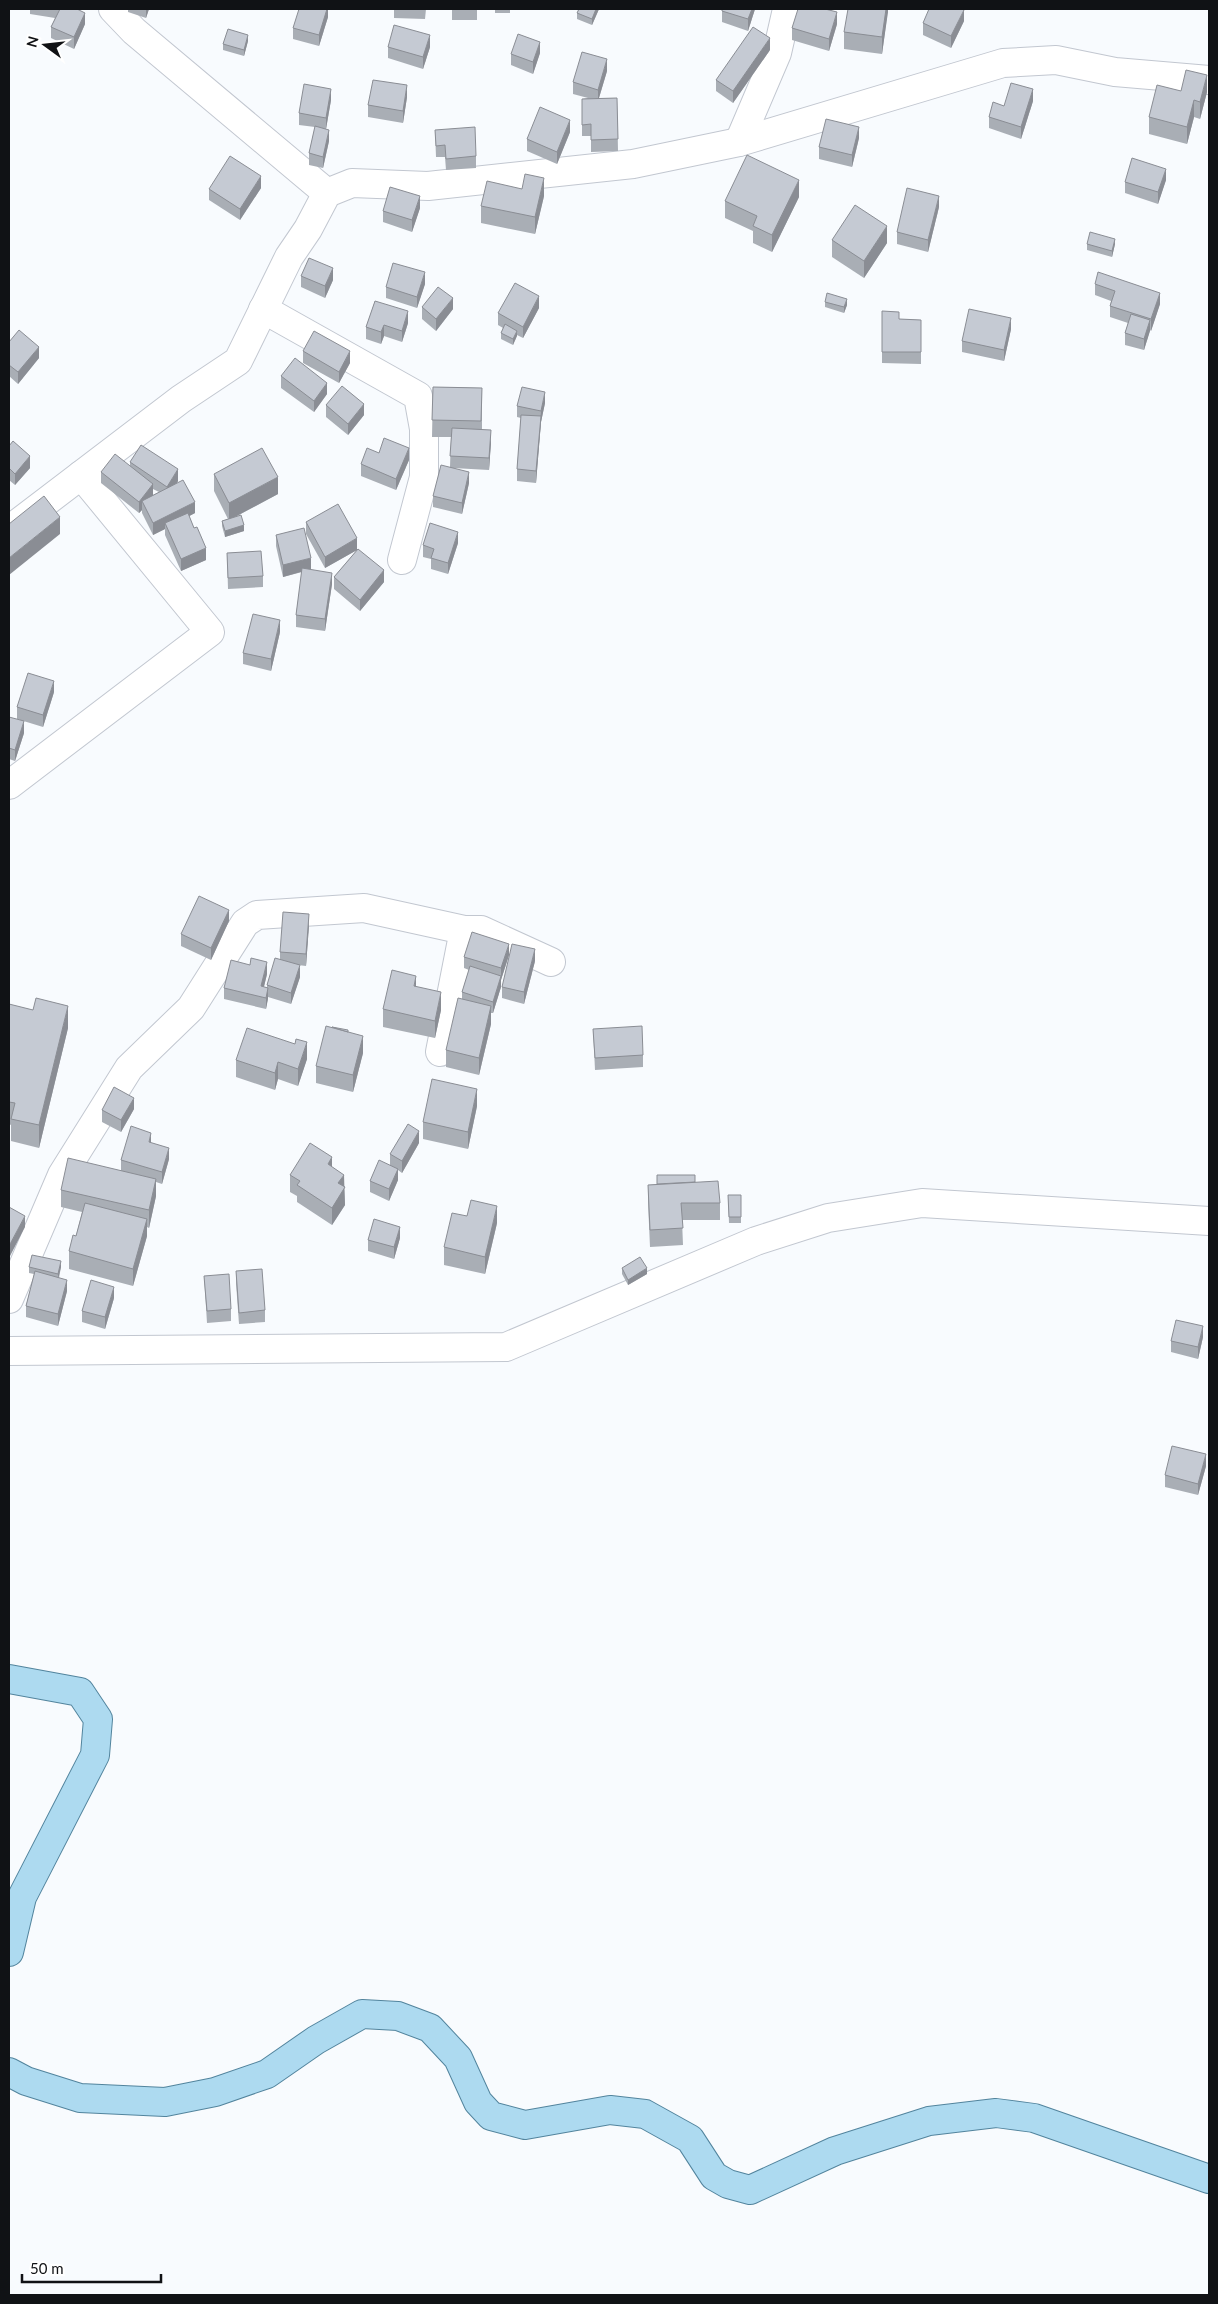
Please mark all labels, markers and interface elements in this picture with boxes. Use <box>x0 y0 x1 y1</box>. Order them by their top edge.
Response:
north arrow <box>20 20 70 70</box>
text: N <box>22 34 42 49</box>
scale bar <box>22 2252 161 2284</box>
text: 50 m <box>30 2259 64 2277</box>

